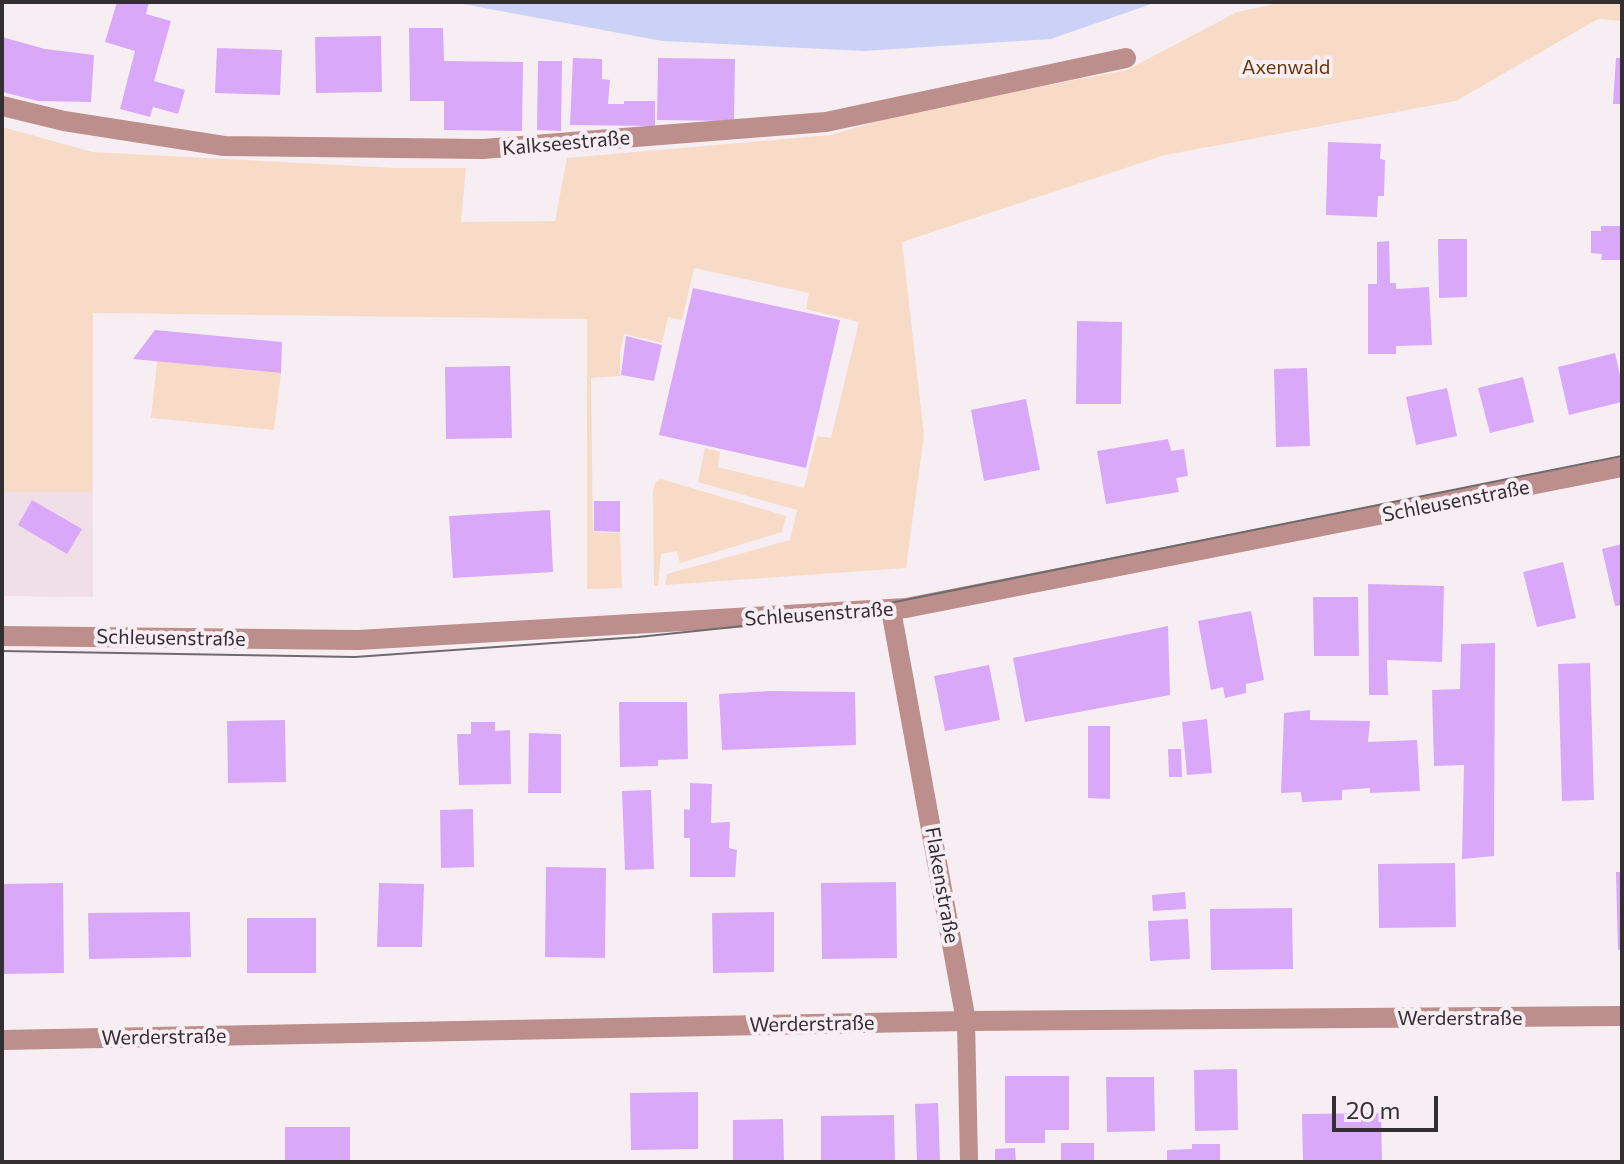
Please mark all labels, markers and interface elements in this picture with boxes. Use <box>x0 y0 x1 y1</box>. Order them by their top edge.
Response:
park label: Axenwald <box>1242 55 1330 79</box>
street label: Kalkseestraße <box>501 125 631 161</box>
street label: Schleusenstraße <box>1381 475 1531 527</box>
street label: Schleusenstraße <box>744 597 894 631</box>
street label: Schleusenstraße <box>96 625 246 651</box>
street label: Flakenstraße <box>920 825 964 945</box>
street label: Werderstraße <box>1397 1006 1523 1030</box>
street label: Werderstraße <box>749 1011 875 1037</box>
street label: Werderstraße <box>101 1024 227 1050</box>
scale bar <box>1336 1080 1442 1130</box>
text: 20 m <box>1346 1095 1400 1124</box>

